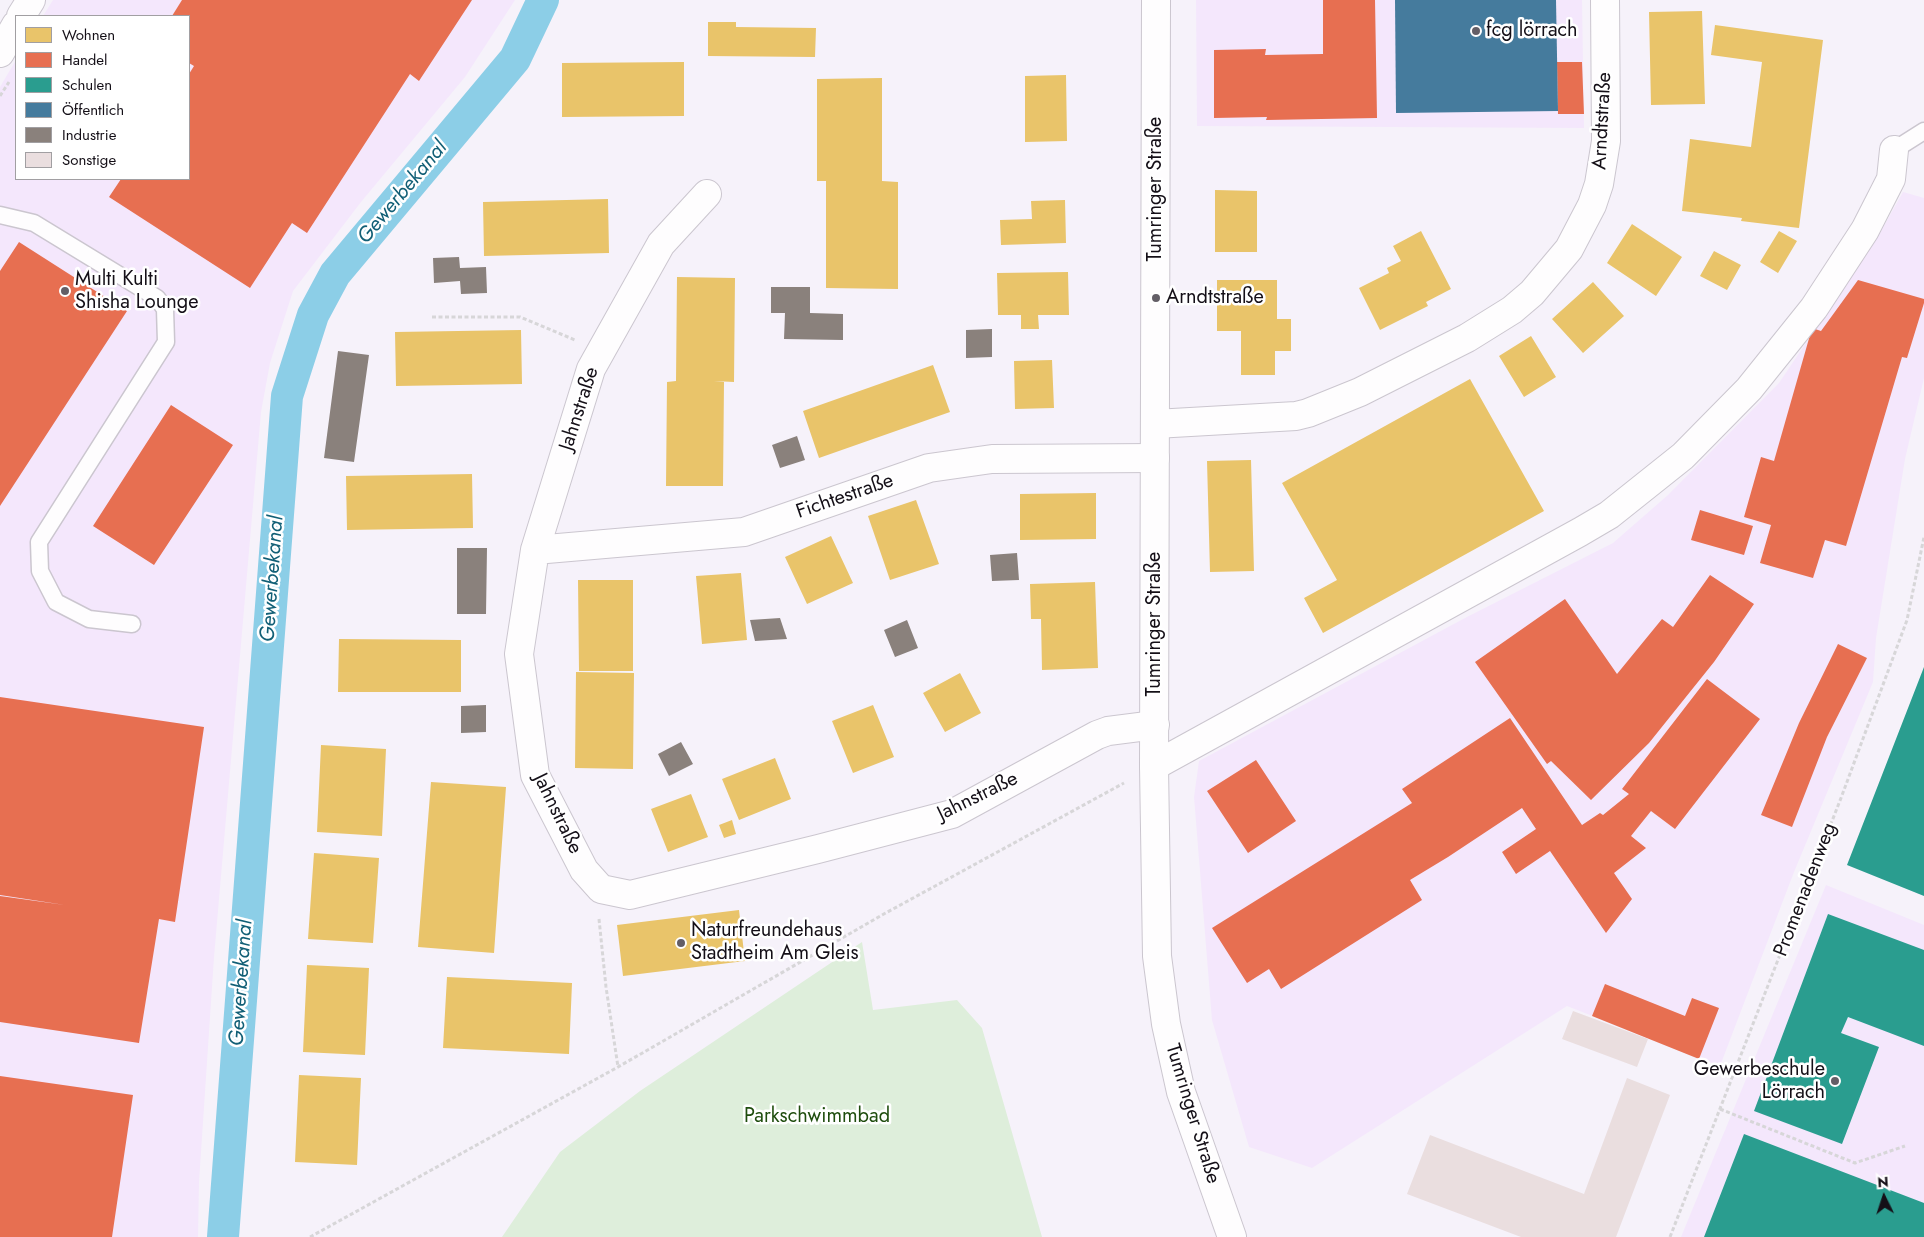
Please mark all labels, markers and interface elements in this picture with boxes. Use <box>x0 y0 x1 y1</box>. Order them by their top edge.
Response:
legend <box>15 15 190 180</box>
place label: fcg lörrach <box>1486 19 1578 43</box>
text: Wohnen <box>62 24 115 46</box>
marker: fcg lörrach <box>1470 25 1482 37</box>
text: Handel <box>62 49 108 71</box>
street label: Arndtstraße <box>1588 72 1618 170</box>
text: Schulen <box>62 74 112 96</box>
text: Öffentlich <box>62 99 124 121</box>
street label: Tumringer Straße <box>1144 117 1168 261</box>
text: Industrie <box>62 124 116 146</box>
water label: Gewerbekanal <box>353 136 453 250</box>
text: Sonstige <box>62 149 116 171</box>
place label: Multi Kulti Shisha Lounge <box>75 268 198 315</box>
marker: Multi Kulti Shisha Lounge <box>59 285 71 297</box>
place label: Arndtstraße <box>1166 286 1264 310</box>
marker: Arndtstraße <box>1150 292 1162 304</box>
street label: Jahnstraße <box>555 364 605 454</box>
street label: Fichtestraße <box>793 469 897 525</box>
water label: Gewerbekanal <box>256 515 290 643</box>
street label: Tumringer Straße <box>1143 552 1167 696</box>
street label: Jahnstraße <box>934 767 1022 827</box>
street label: Jahnstraße <box>527 770 587 858</box>
street label: Promenadenweg <box>1770 820 1842 960</box>
water label: Gewerbekanal <box>225 919 259 1047</box>
place label: Naturfreundehaus Stadtheim Am Gleis <box>691 919 859 966</box>
marker: Naturfreundehaus Stadtheim Am Gleis <box>675 937 687 949</box>
street label: Tumringer Straße <box>1159 1041 1225 1187</box>
place label: Gewerbeschule Lörrach <box>1694 1058 1825 1105</box>
marker: Gewerbeschule Lörrach <box>1829 1075 1841 1087</box>
park label: Parkschwimmbad <box>744 1105 890 1129</box>
north arrow <box>1859 1172 1909 1222</box>
text: N <box>1877 1172 1889 1192</box>

